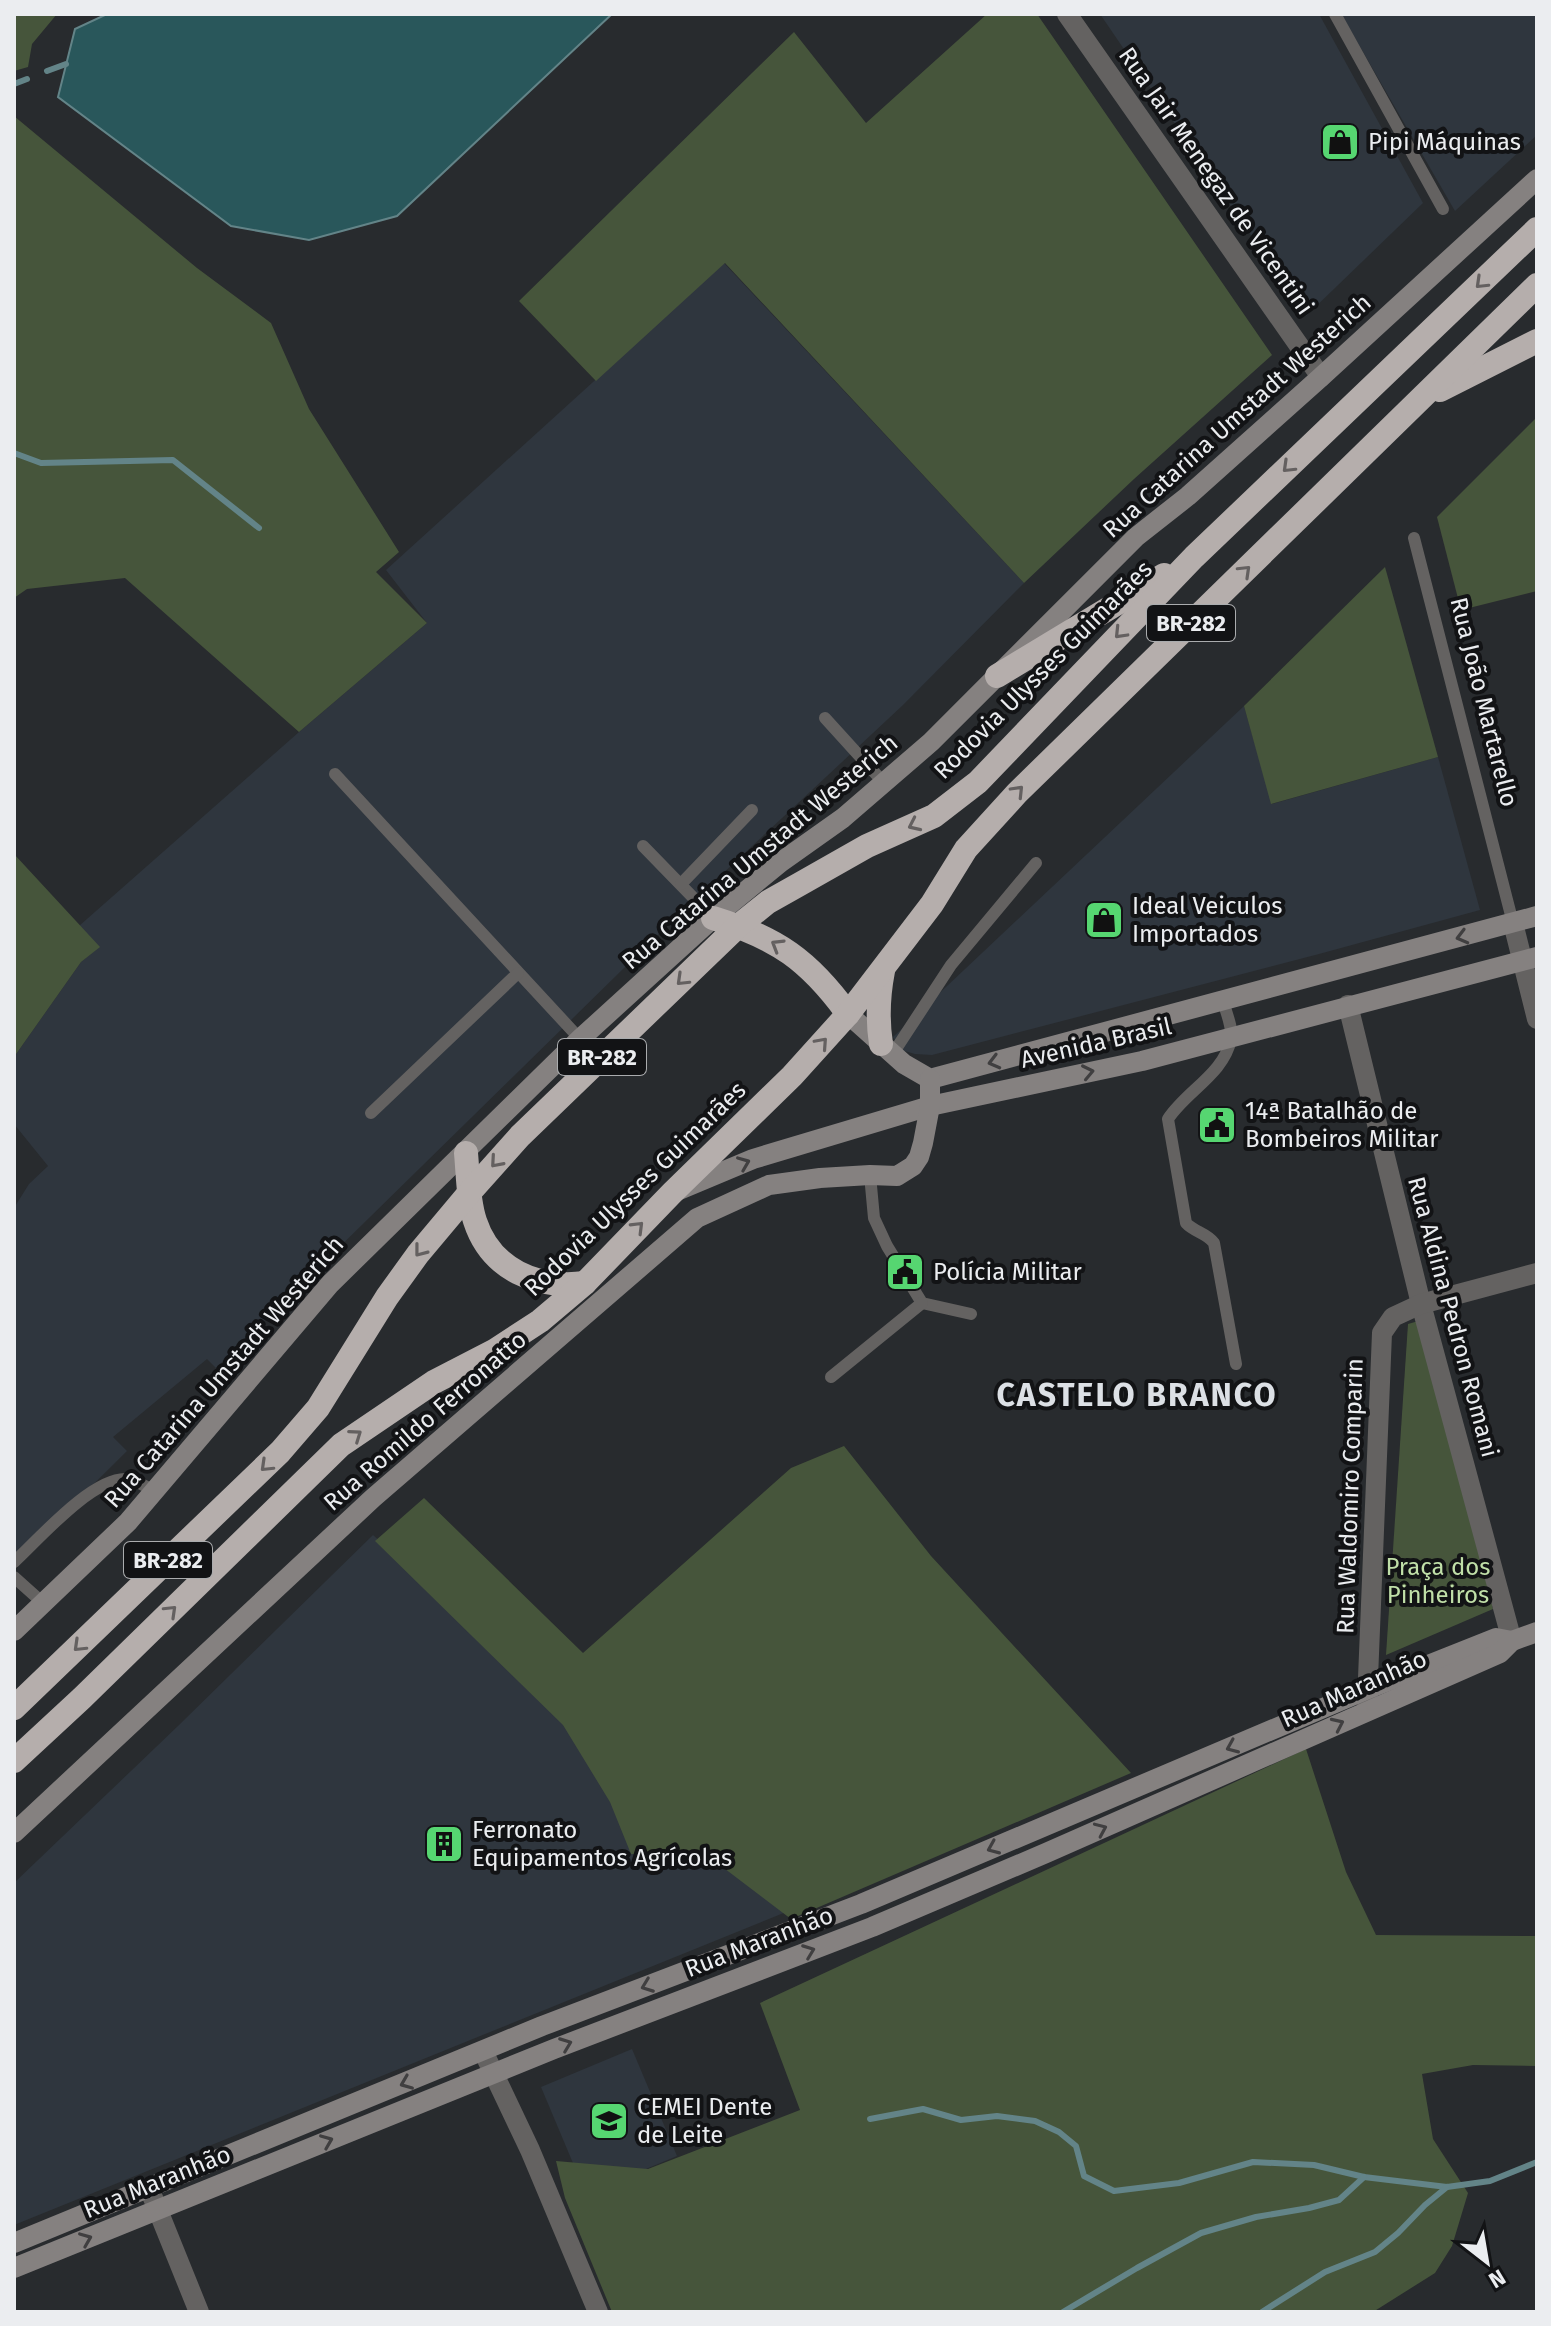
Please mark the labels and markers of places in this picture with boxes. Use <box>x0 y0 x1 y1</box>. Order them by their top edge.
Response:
shop icon: Pipi Máquinas <box>1319 121 1361 163</box>
place label: Pipi Máquinas <box>1368 128 1521 156</box>
place label: Ideal Veiculos Importados <box>1132 892 1282 948</box>
shop icon: Ideal Veiculos Importados <box>1083 899 1125 941</box>
place label: 14ª Batalhão de Bombeiros Militar <box>1245 1097 1439 1153</box>
public building icon: 14ª Batalhão de Bombeiros Militar <box>1196 1104 1238 1146</box>
public building icon: Polícia Militar <box>884 1251 926 1293</box>
place label: Polícia Militar <box>933 1258 1082 1286</box>
place label: Ferronato Equipamentos Agrícolas <box>472 1816 732 1872</box>
building icon: Ferronato Equipamentos Agrícolas <box>423 1823 465 1865</box>
place label: CEMEI Dente de Leite <box>637 2093 772 2149</box>
school or university icon: CEMEI Dente de Leite <box>588 2100 630 2142</box>

